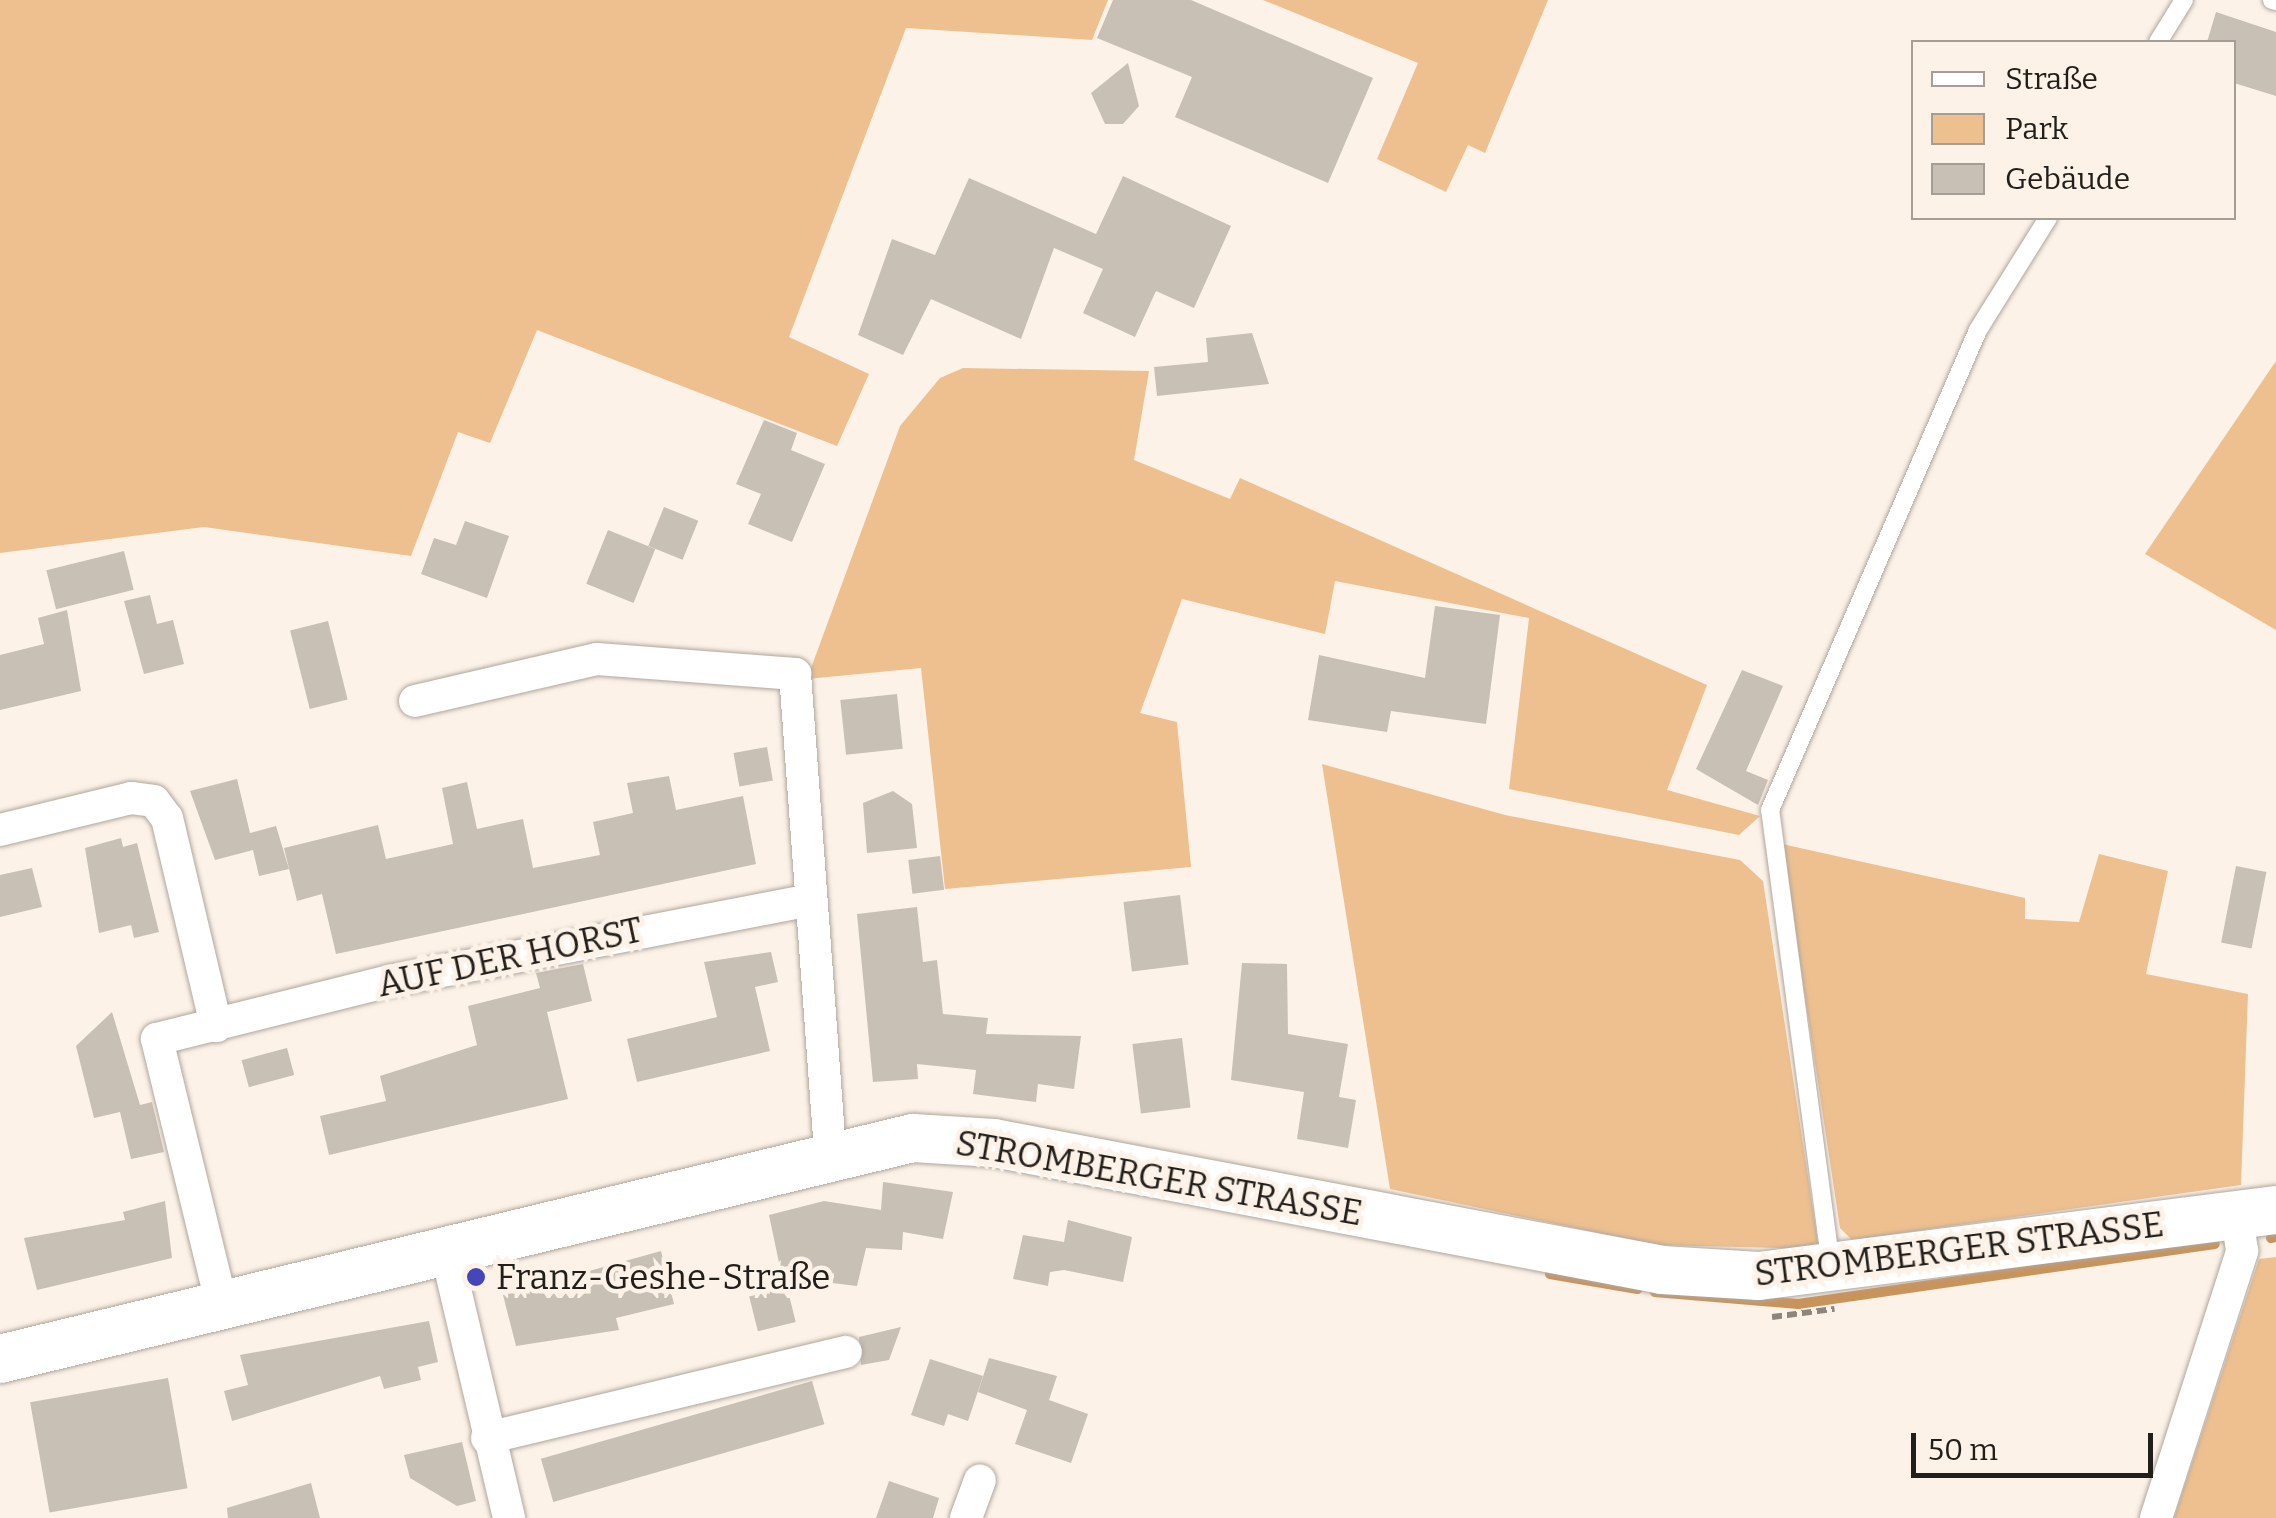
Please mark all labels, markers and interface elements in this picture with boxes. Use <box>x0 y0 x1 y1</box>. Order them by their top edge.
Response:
legend <box>1911 40 2236 220</box>
text: Straße <box>2005 61 2098 97</box>
text: Park <box>2005 111 2068 147</box>
text: Gebäude <box>2005 161 2130 197</box>
street label: AUF DER HORST <box>374 908 646 1006</box>
street label: STROMBERGER STRASSE <box>953 1122 1365 1234</box>
street label: STROMBERGER STRASSE <box>1752 1203 2166 1295</box>
place label: Franz-Geshe-Straße <box>496 1256 830 1298</box>
marker: Franz-Geshe-Straße <box>465 1266 487 1288</box>
scale bar <box>1916 1413 2158 1475</box>
text: 50 m <box>1928 1432 1998 1468</box>

